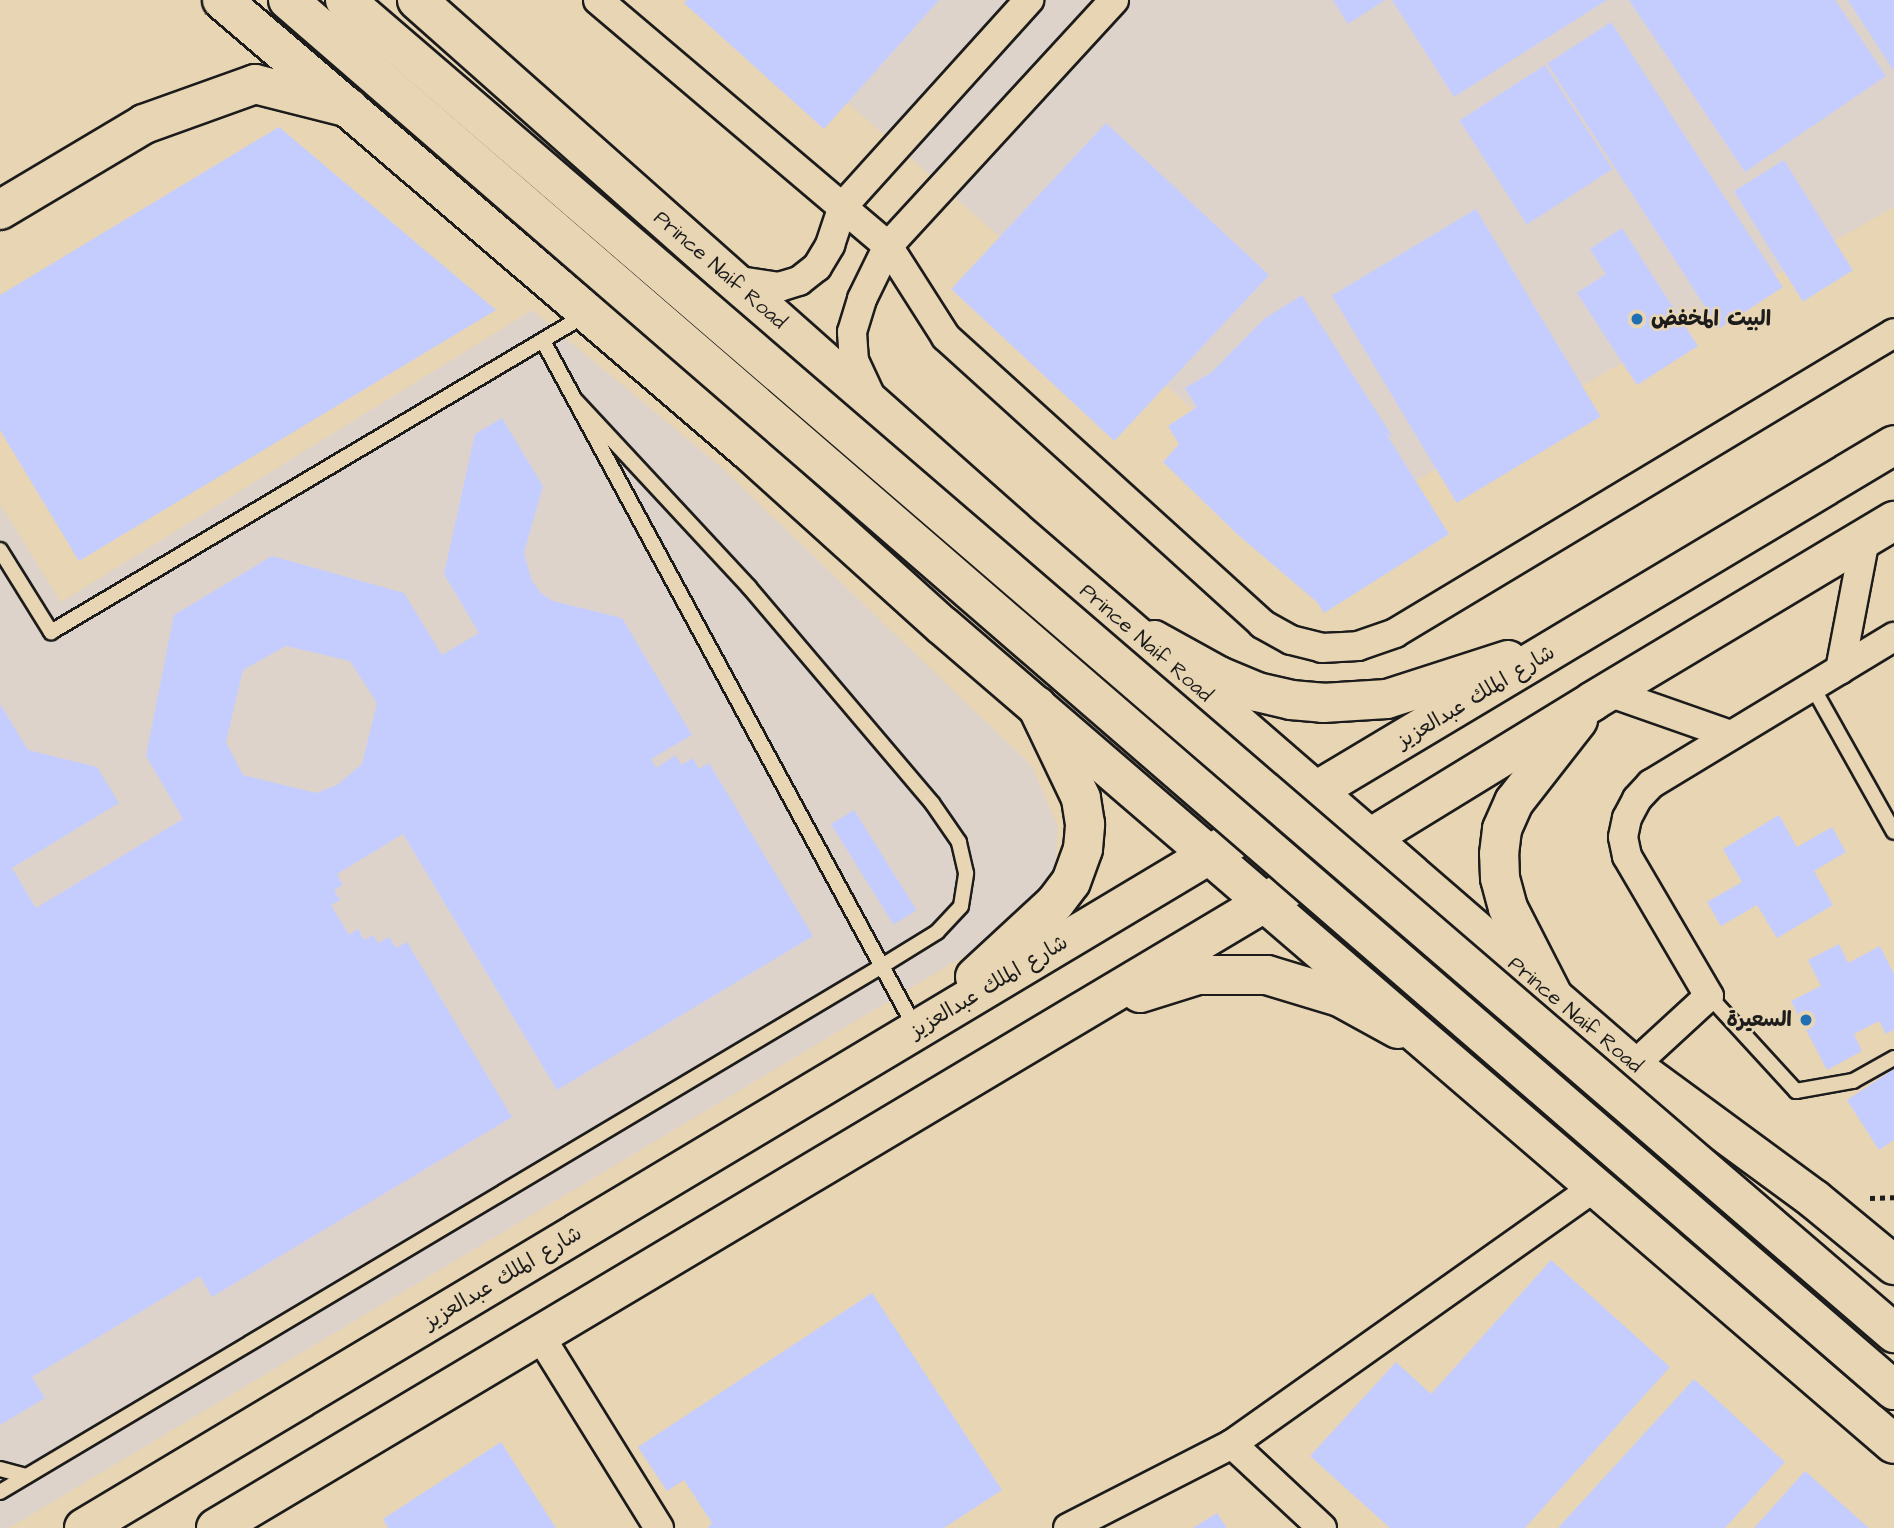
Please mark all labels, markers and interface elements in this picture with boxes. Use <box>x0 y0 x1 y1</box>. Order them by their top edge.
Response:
street label: Prince Naif Road <box>648 205 792 335</box>
place label: البيت المخفض <box>1651 306 1771 332</box>
marker: البيت المخفض <box>1629 311 1645 327</box>
street label: Prince Naif Road <box>1074 578 1218 708</box>
street label: شارع الملك عبدالعزيز <box>1392 640 1560 754</box>
street label: شارع الملك عبدالعزيز <box>905 930 1073 1044</box>
street label: Prince Naif Road <box>1503 951 1647 1079</box>
place label: السعيرة <box>1726 1007 1792 1033</box>
marker: السعيرة <box>1798 1012 1814 1028</box>
street label: شارع الملك عبدالعزيز <box>419 1221 587 1335</box>

